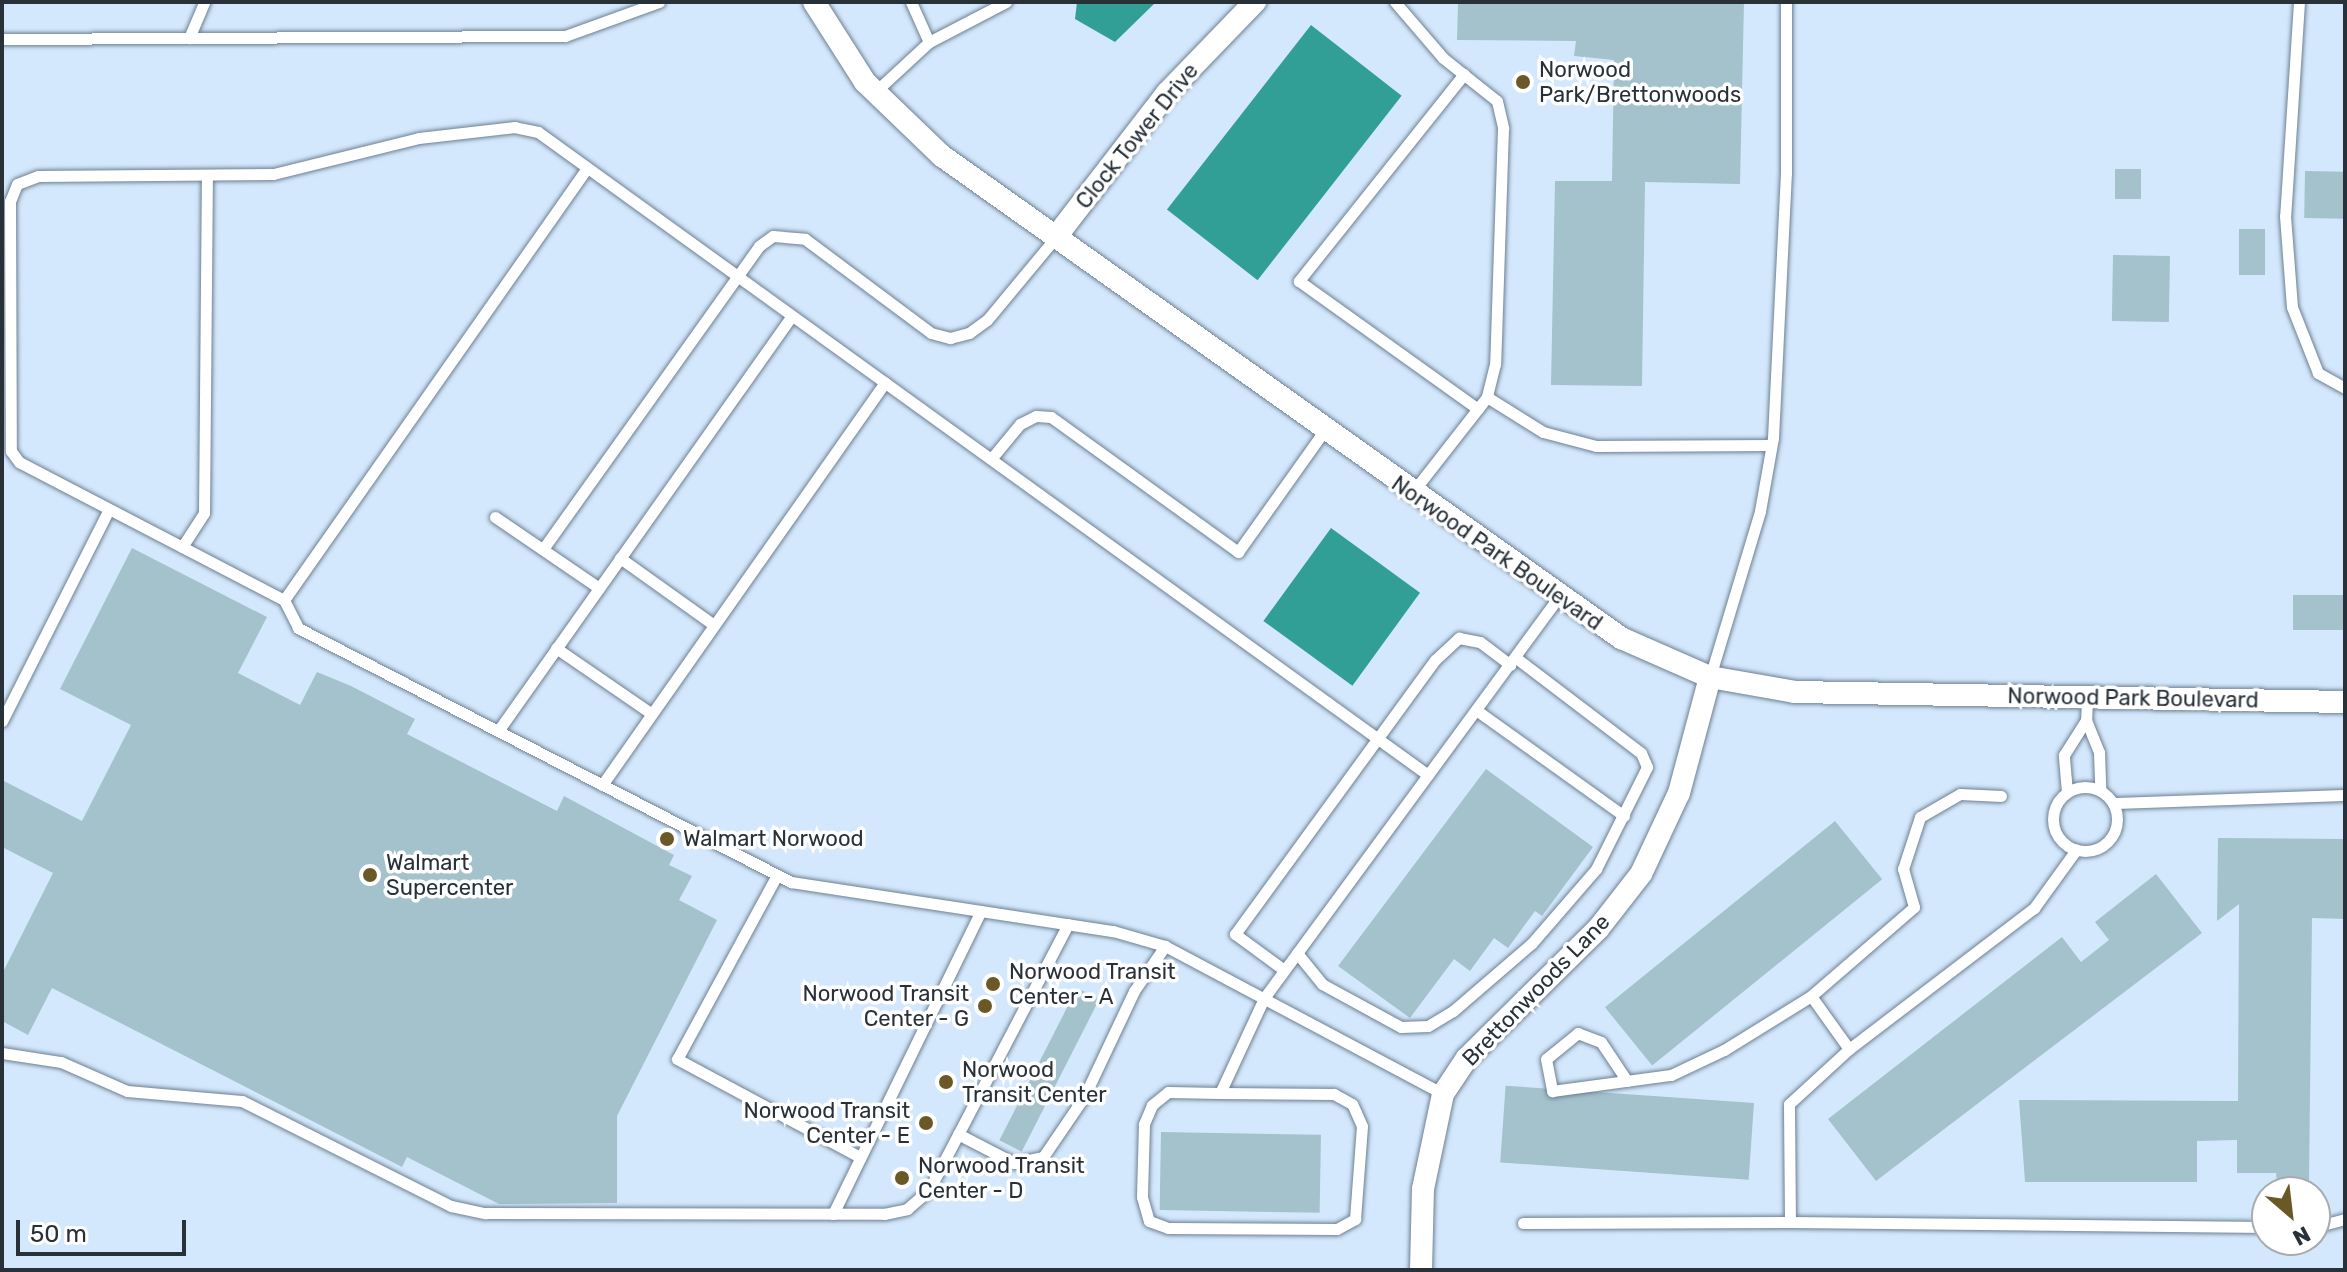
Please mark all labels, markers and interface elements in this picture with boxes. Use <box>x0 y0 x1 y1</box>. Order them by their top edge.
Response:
place label: Norwood Park/Brettonwoods <box>1539 56 1741 108</box>
street label: Clock Tower Drive <box>1070 57 1204 215</box>
marker: Norwood Park/Brettonwoods <box>1514 73 1532 91</box>
street label: Norwood Park Boulevard <box>1386 470 1608 636</box>
street label: Norwood Park Boulevard <box>2007 683 2259 713</box>
place label: Walmart Norwood <box>683 826 864 852</box>
marker: Walmart Norwood <box>658 830 676 848</box>
place label: Walmart Supercenter <box>386 849 513 900</box>
marker: Walmart Supercenter <box>361 866 379 884</box>
street label: Brettonwoods Lane <box>1457 909 1615 1071</box>
place label: Norwood Transit Center - A <box>1009 958 1176 1010</box>
marker: Norwood Transit Center - A <box>984 975 1002 993</box>
place label: Norwood Transit Center - G <box>802 980 969 1032</box>
marker: Norwood Transit Center - G <box>976 997 994 1015</box>
place label: Norwood Transit Center <box>962 1056 1107 1108</box>
marker: Norwood Transit Center <box>937 1073 955 1091</box>
place label: Norwood Transit Center - E <box>743 1097 910 1148</box>
marker: Norwood Transit Center - E <box>917 1114 935 1132</box>
place label: Norwood Transit Center - D <box>918 1152 1085 1204</box>
marker: Norwood Transit Center - D <box>893 1169 911 1187</box>
north arrow <box>2251 1176 2331 1256</box>
scale bar <box>20 1204 190 1254</box>
text: 50 m <box>30 1220 87 1248</box>
text: N <box>2288 1220 2315 1251</box>

